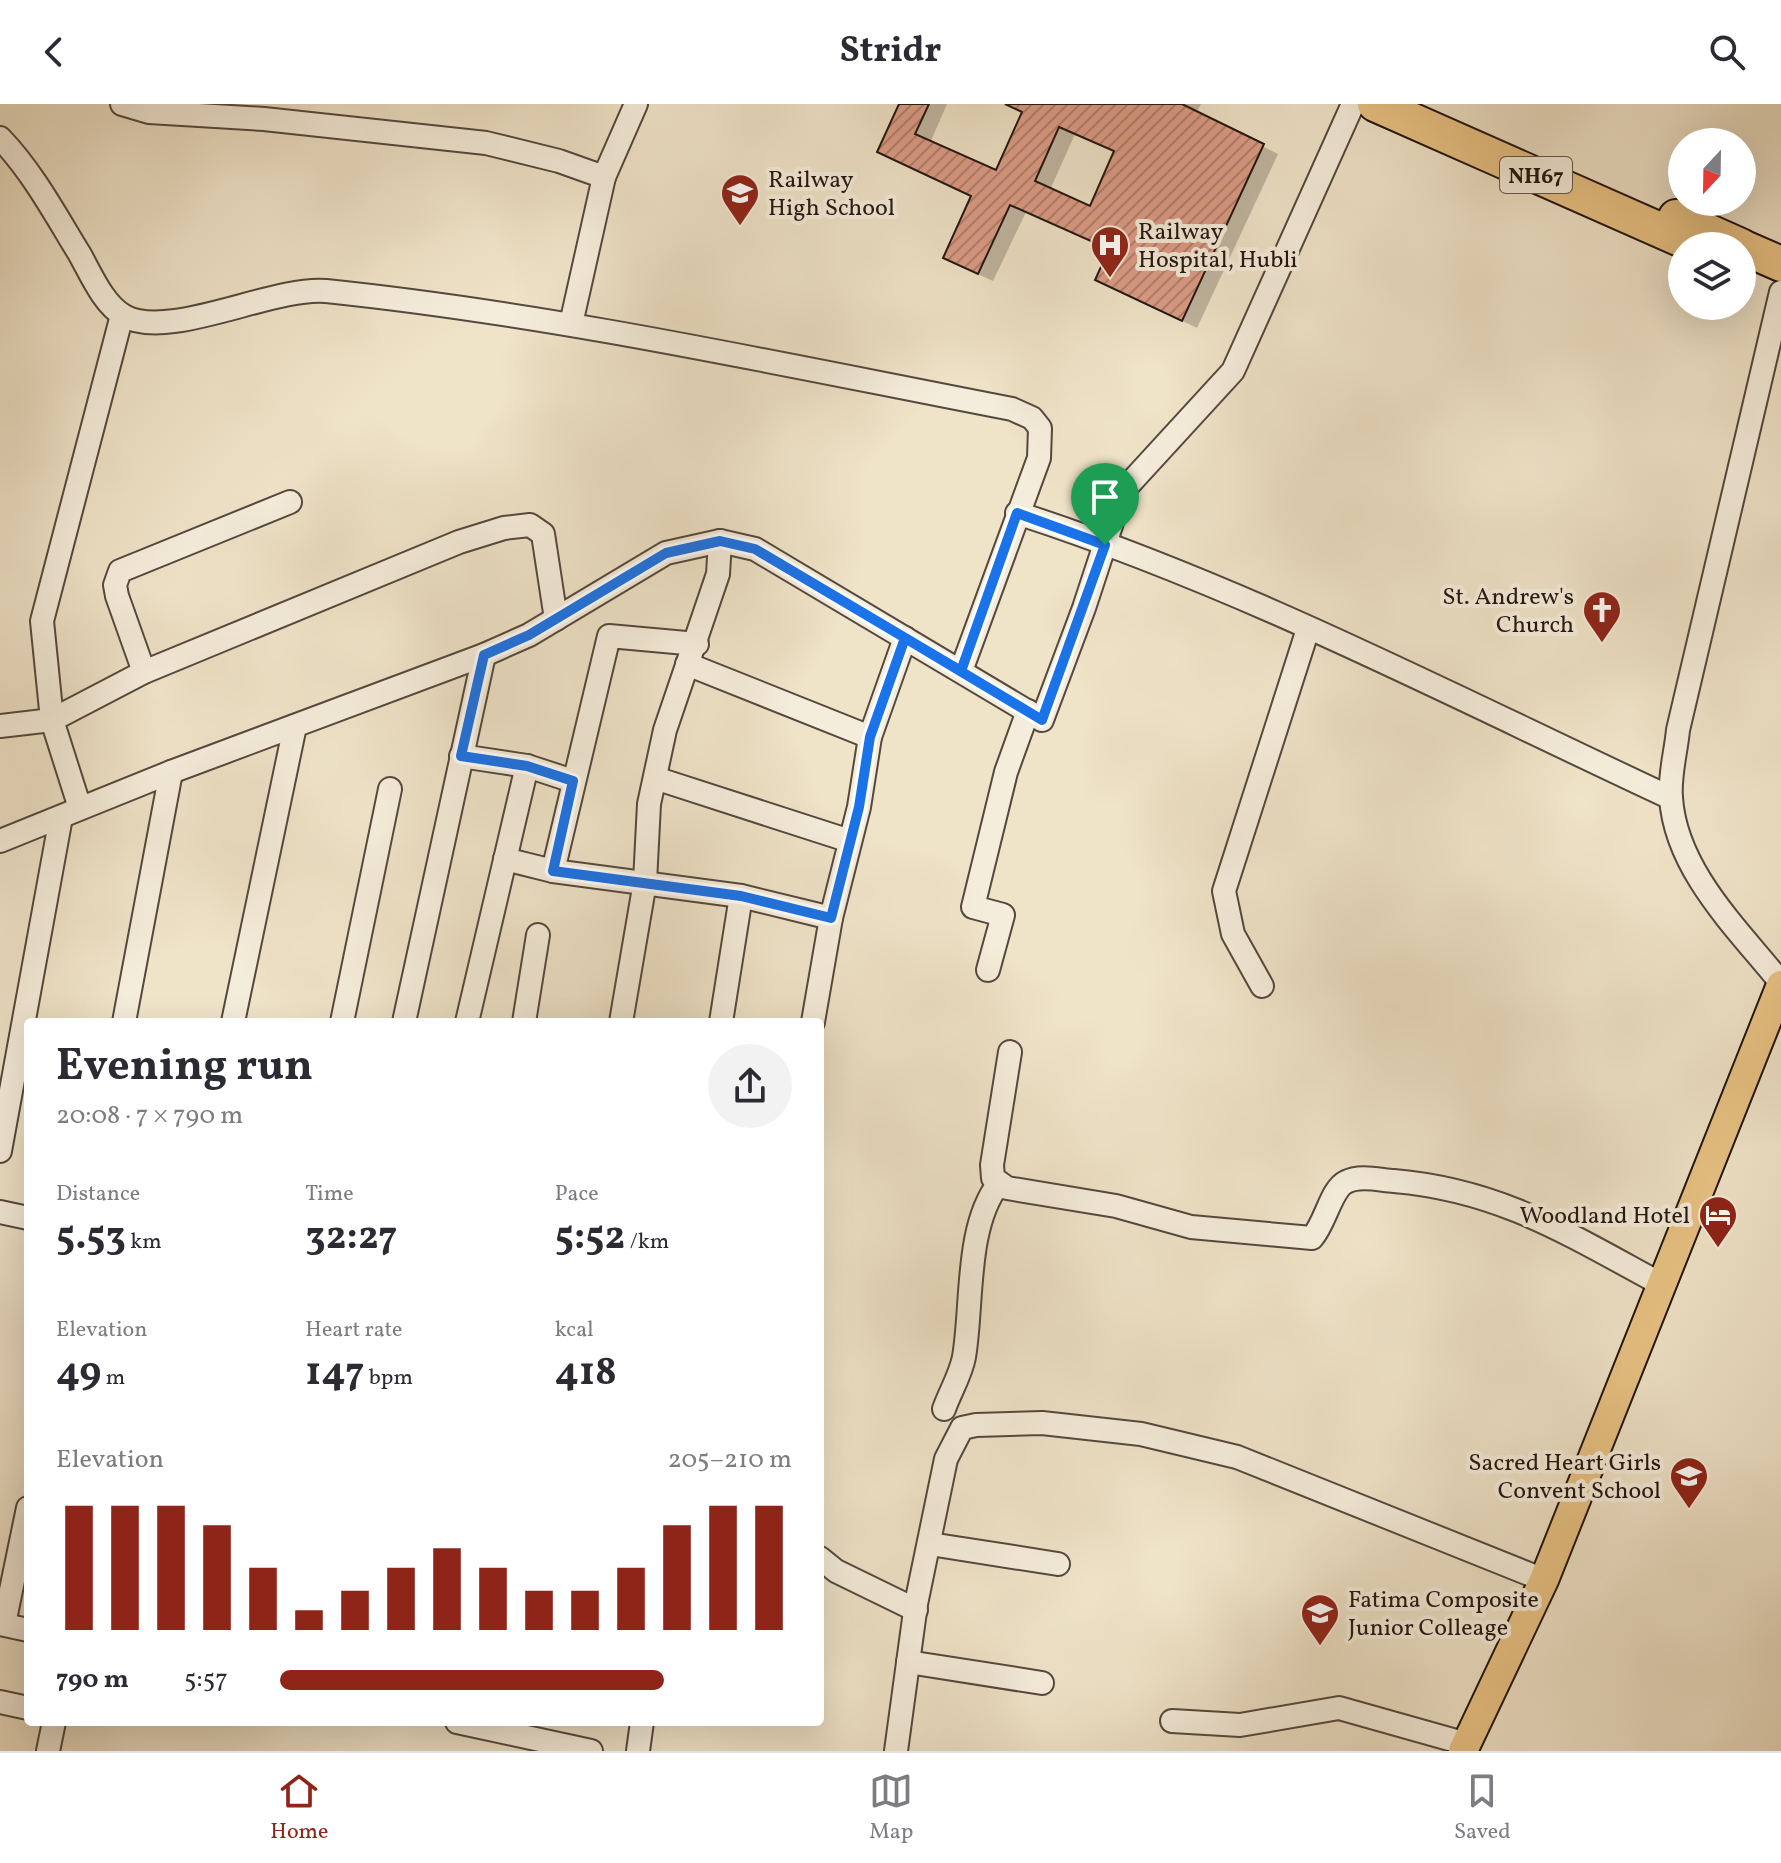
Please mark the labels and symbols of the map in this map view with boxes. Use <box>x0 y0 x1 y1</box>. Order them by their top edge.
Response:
north arrow <box>1668 128 1756 216</box>
road number: NH67 <box>1500 157 1572 193</box>
place label: Railway High School <box>768 164 895 226</box>
school or university icon: Railway High School <box>719 172 761 227</box>
place label: Railway Hospital, Hubli <box>1138 216 1298 278</box>
hospital icon: Railway Hospital, Hubli <box>1089 224 1131 279</box>
pin <box>1071 463 1139 545</box>
place label: St. Andrew's Church <box>1442 581 1574 643</box>
church icon: St. Andrew's Church <box>1581 589 1623 644</box>
hotel icon: Woodland Hotel <box>1697 1194 1739 1249</box>
place label: Woodland Hotel <box>1519 1200 1690 1234</box>
place label: Sacred Heart Girls Convent School <box>1468 1447 1661 1509</box>
school or university icon: Sacred Heart Girls Convent School <box>1668 1455 1710 1510</box>
place label: Fatima Composite Junior Colleage <box>1348 1584 1539 1646</box>
school or university icon: Fatima Composite Junior Colleage <box>1299 1592 1341 1647</box>

